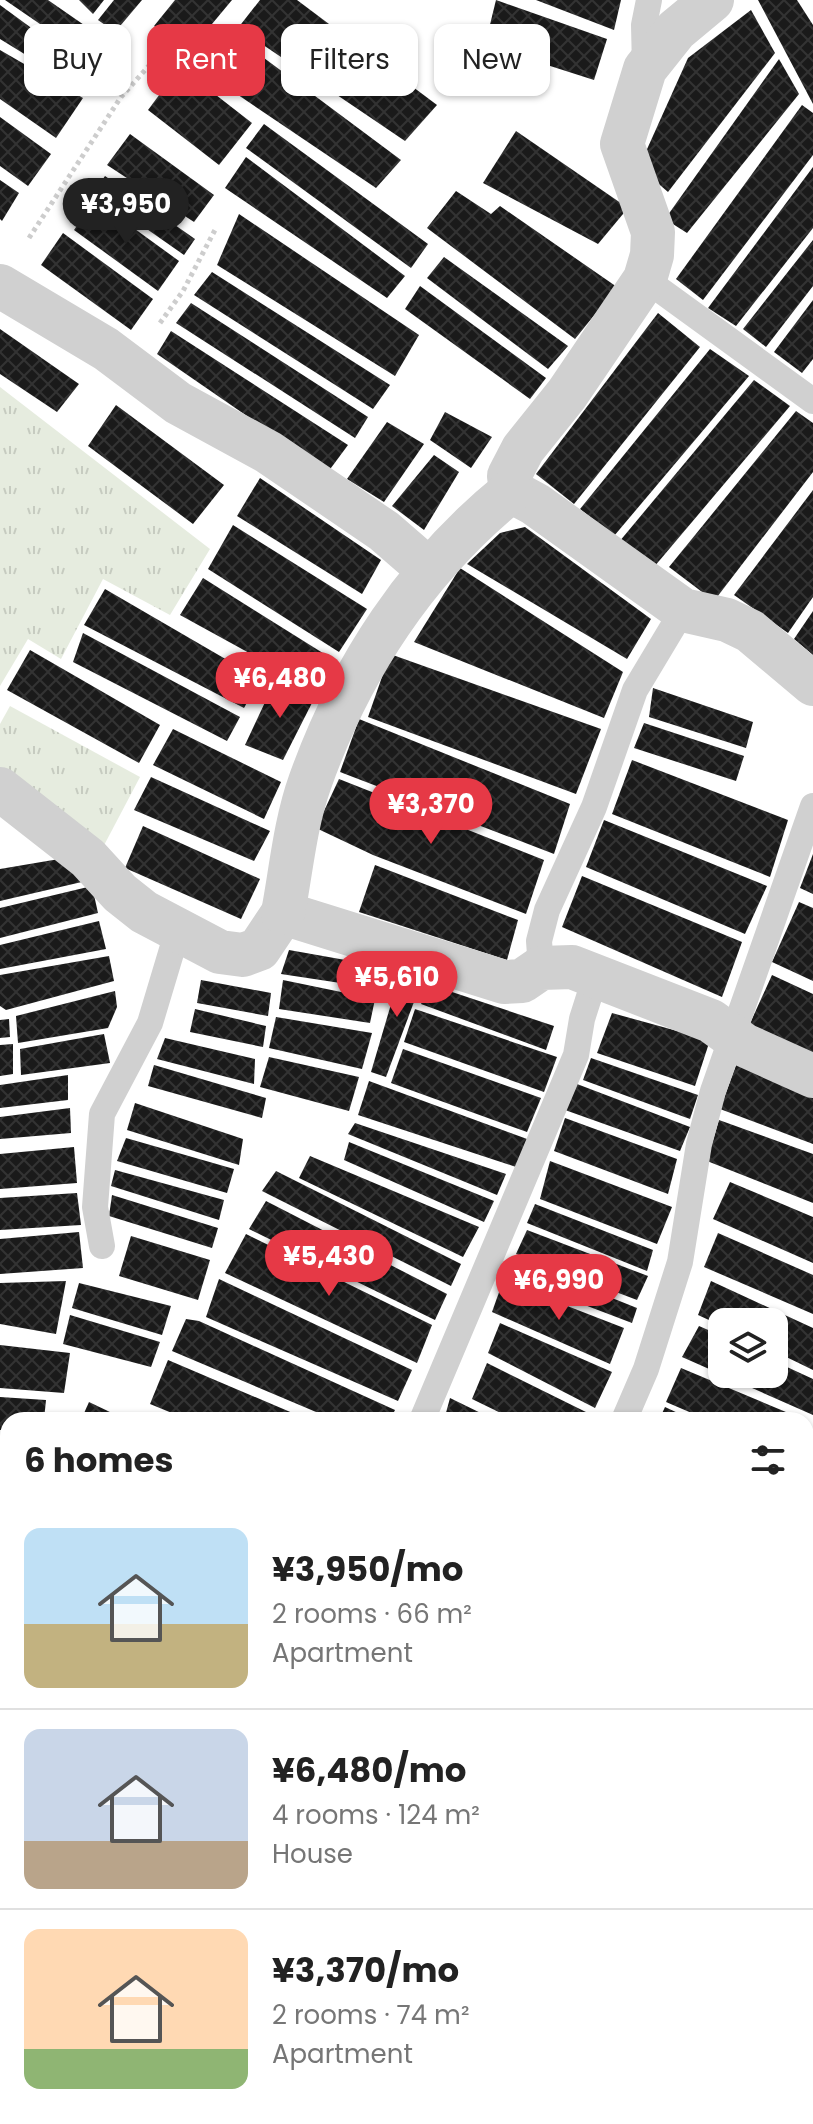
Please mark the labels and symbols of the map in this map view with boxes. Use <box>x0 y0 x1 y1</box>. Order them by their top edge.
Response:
pin: ¥3,950 <box>61 178 191 246</box>
pin: ¥6,480 <box>215 652 345 720</box>
pin: ¥3,370 <box>366 778 496 846</box>
pin: ¥5,610 <box>332 951 462 1019</box>
pin: ¥5,430 <box>264 1230 394 1298</box>
pin: ¥6,990 <box>494 1254 624 1322</box>

